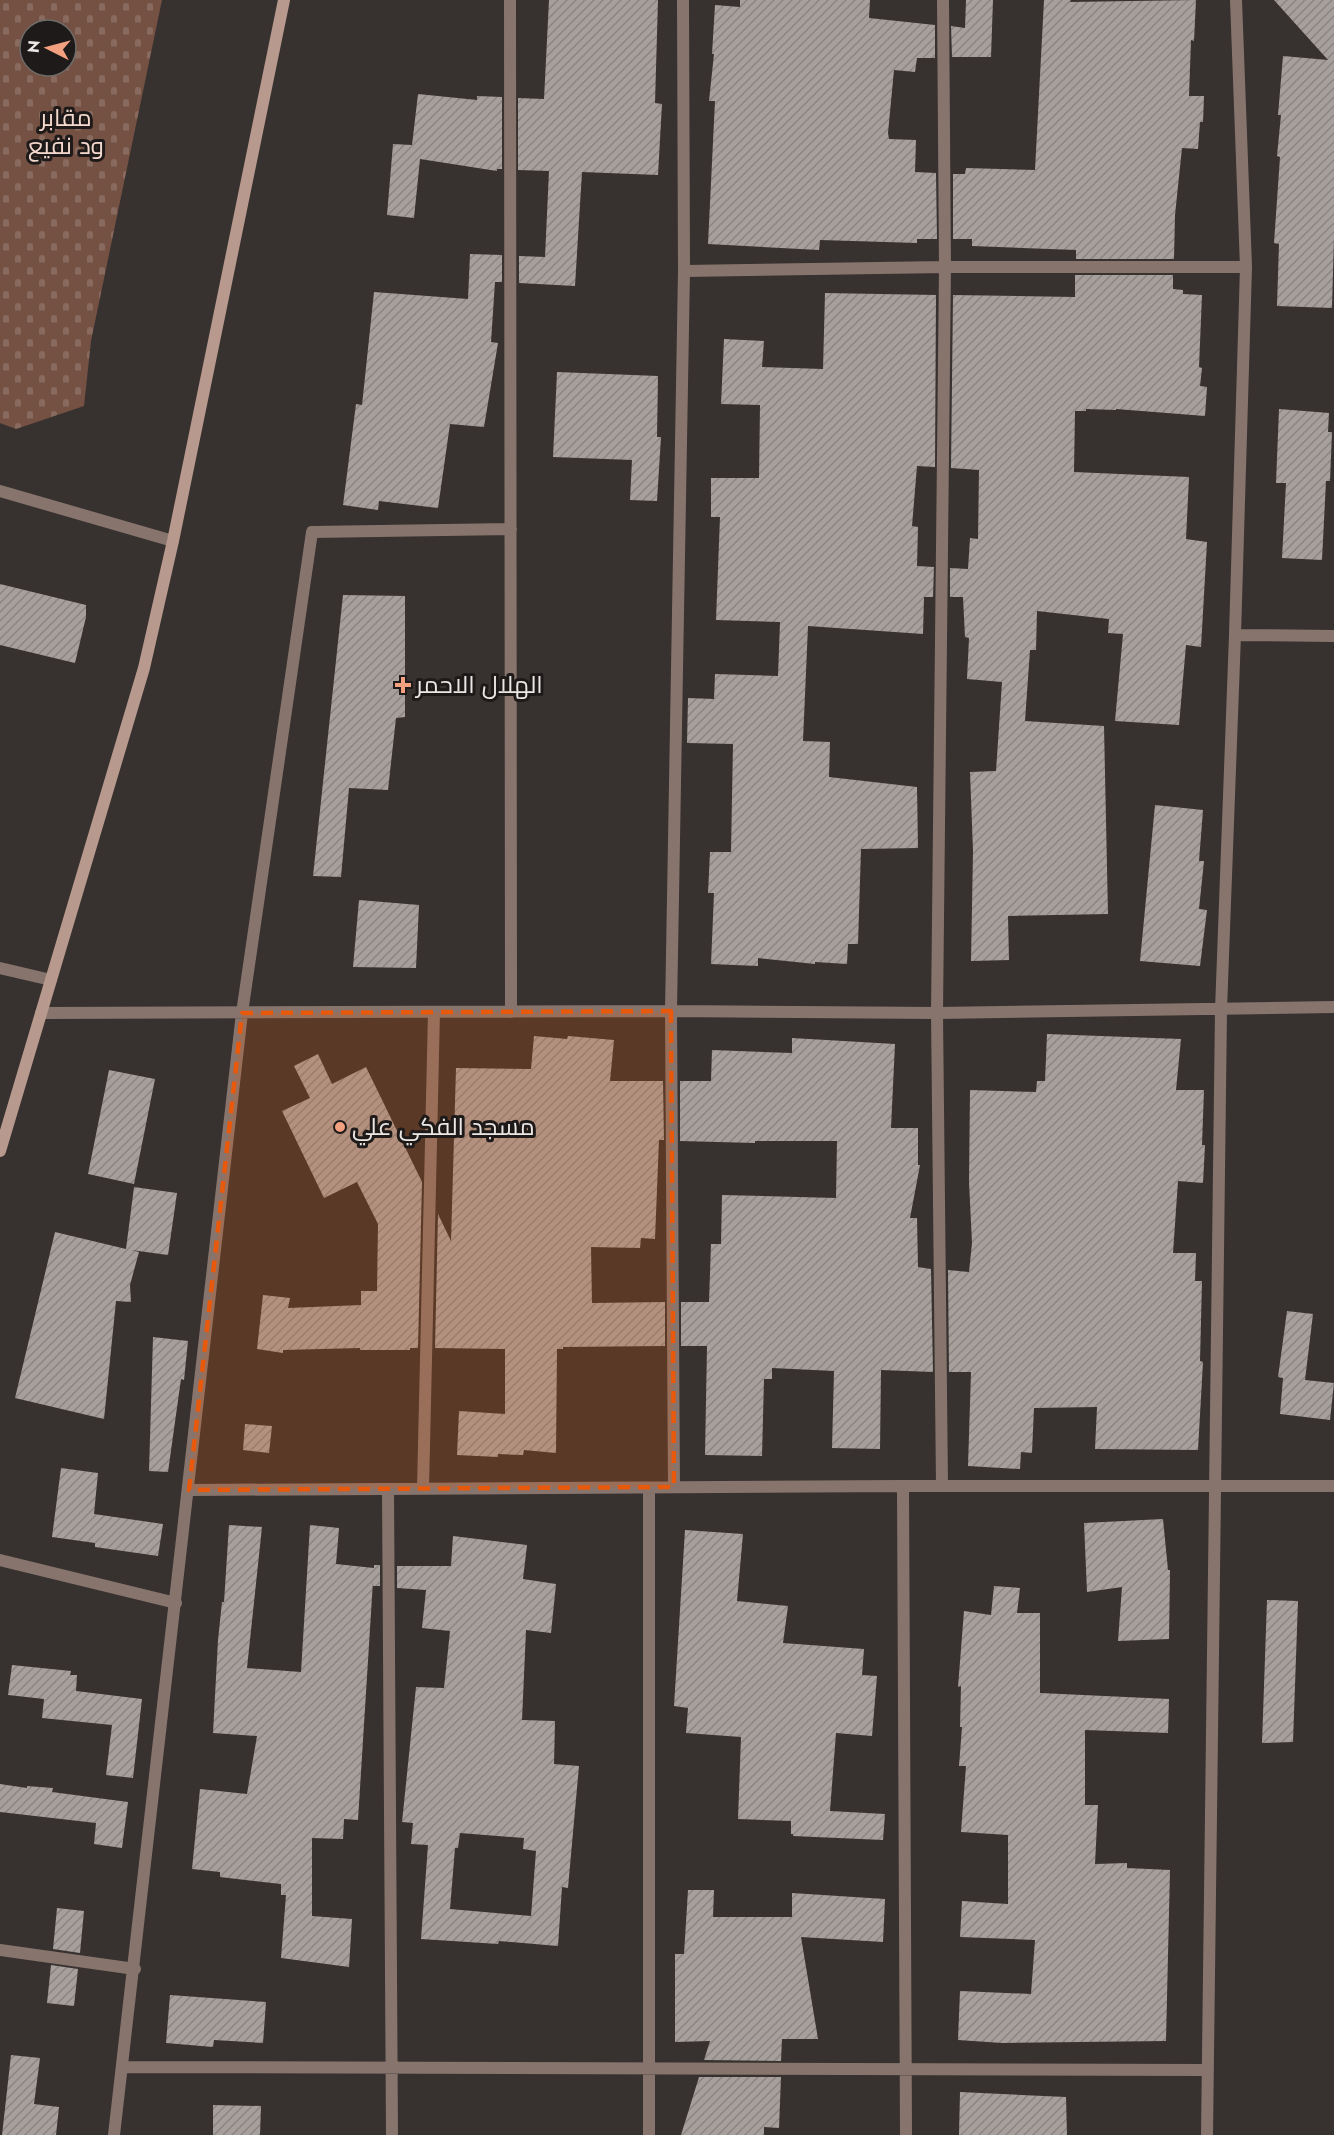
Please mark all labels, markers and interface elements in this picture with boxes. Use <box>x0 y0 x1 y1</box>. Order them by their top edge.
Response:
north arrow <box>18 18 78 78</box>
text: N <box>21 39 46 54</box>
park label: مقابر ود نفيع <box>28 100 104 163</box>
place label: الهلال الاحمر <box>414 667 543 702</box>
marker: الهلال الاحمر <box>394 676 412 694</box>
place label: مسجد الفكي علي <box>352 1109 535 1146</box>
marker: مسجد الفكي علي <box>333 1120 347 1134</box>

